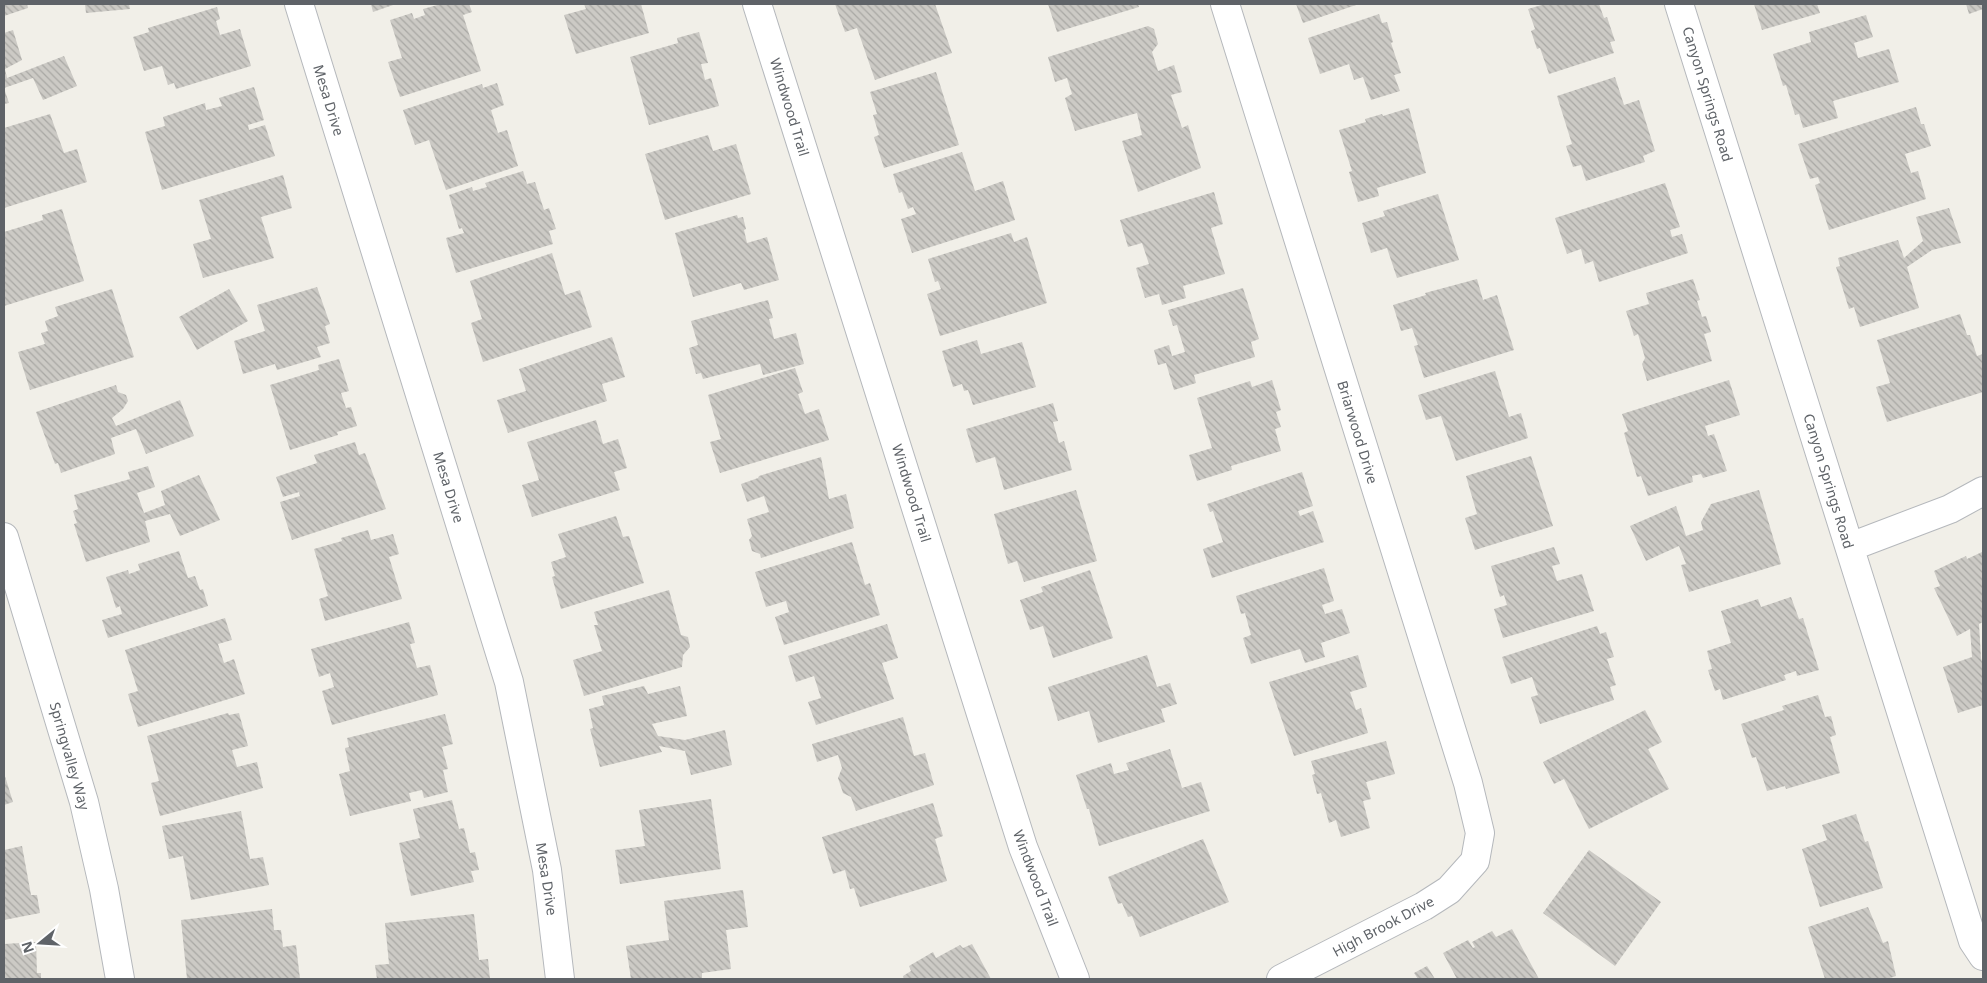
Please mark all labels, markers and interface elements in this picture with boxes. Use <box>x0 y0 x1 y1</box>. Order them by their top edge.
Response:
street label: Canyon Springs Road <box>1678 24 1738 164</box>
street label: Windwood Trail <box>766 56 814 158</box>
street label: Mesa Drive <box>309 62 349 138</box>
street label: Briarwood Drive <box>1333 378 1383 486</box>
street label: Canyon Springs Road <box>1799 411 1859 551</box>
street label: Windwood Trail <box>888 442 936 544</box>
street label: Mesa Drive <box>429 449 469 525</box>
street label: Springvalley Way <box>46 700 95 813</box>
street label: Windwood Trail <box>1009 827 1063 929</box>
street label: Mesa Drive <box>532 841 562 917</box>
street label: High Brook Drive <box>1329 891 1437 961</box>
north arrow <box>15 918 65 968</box>
text: N <box>16 939 38 956</box>

